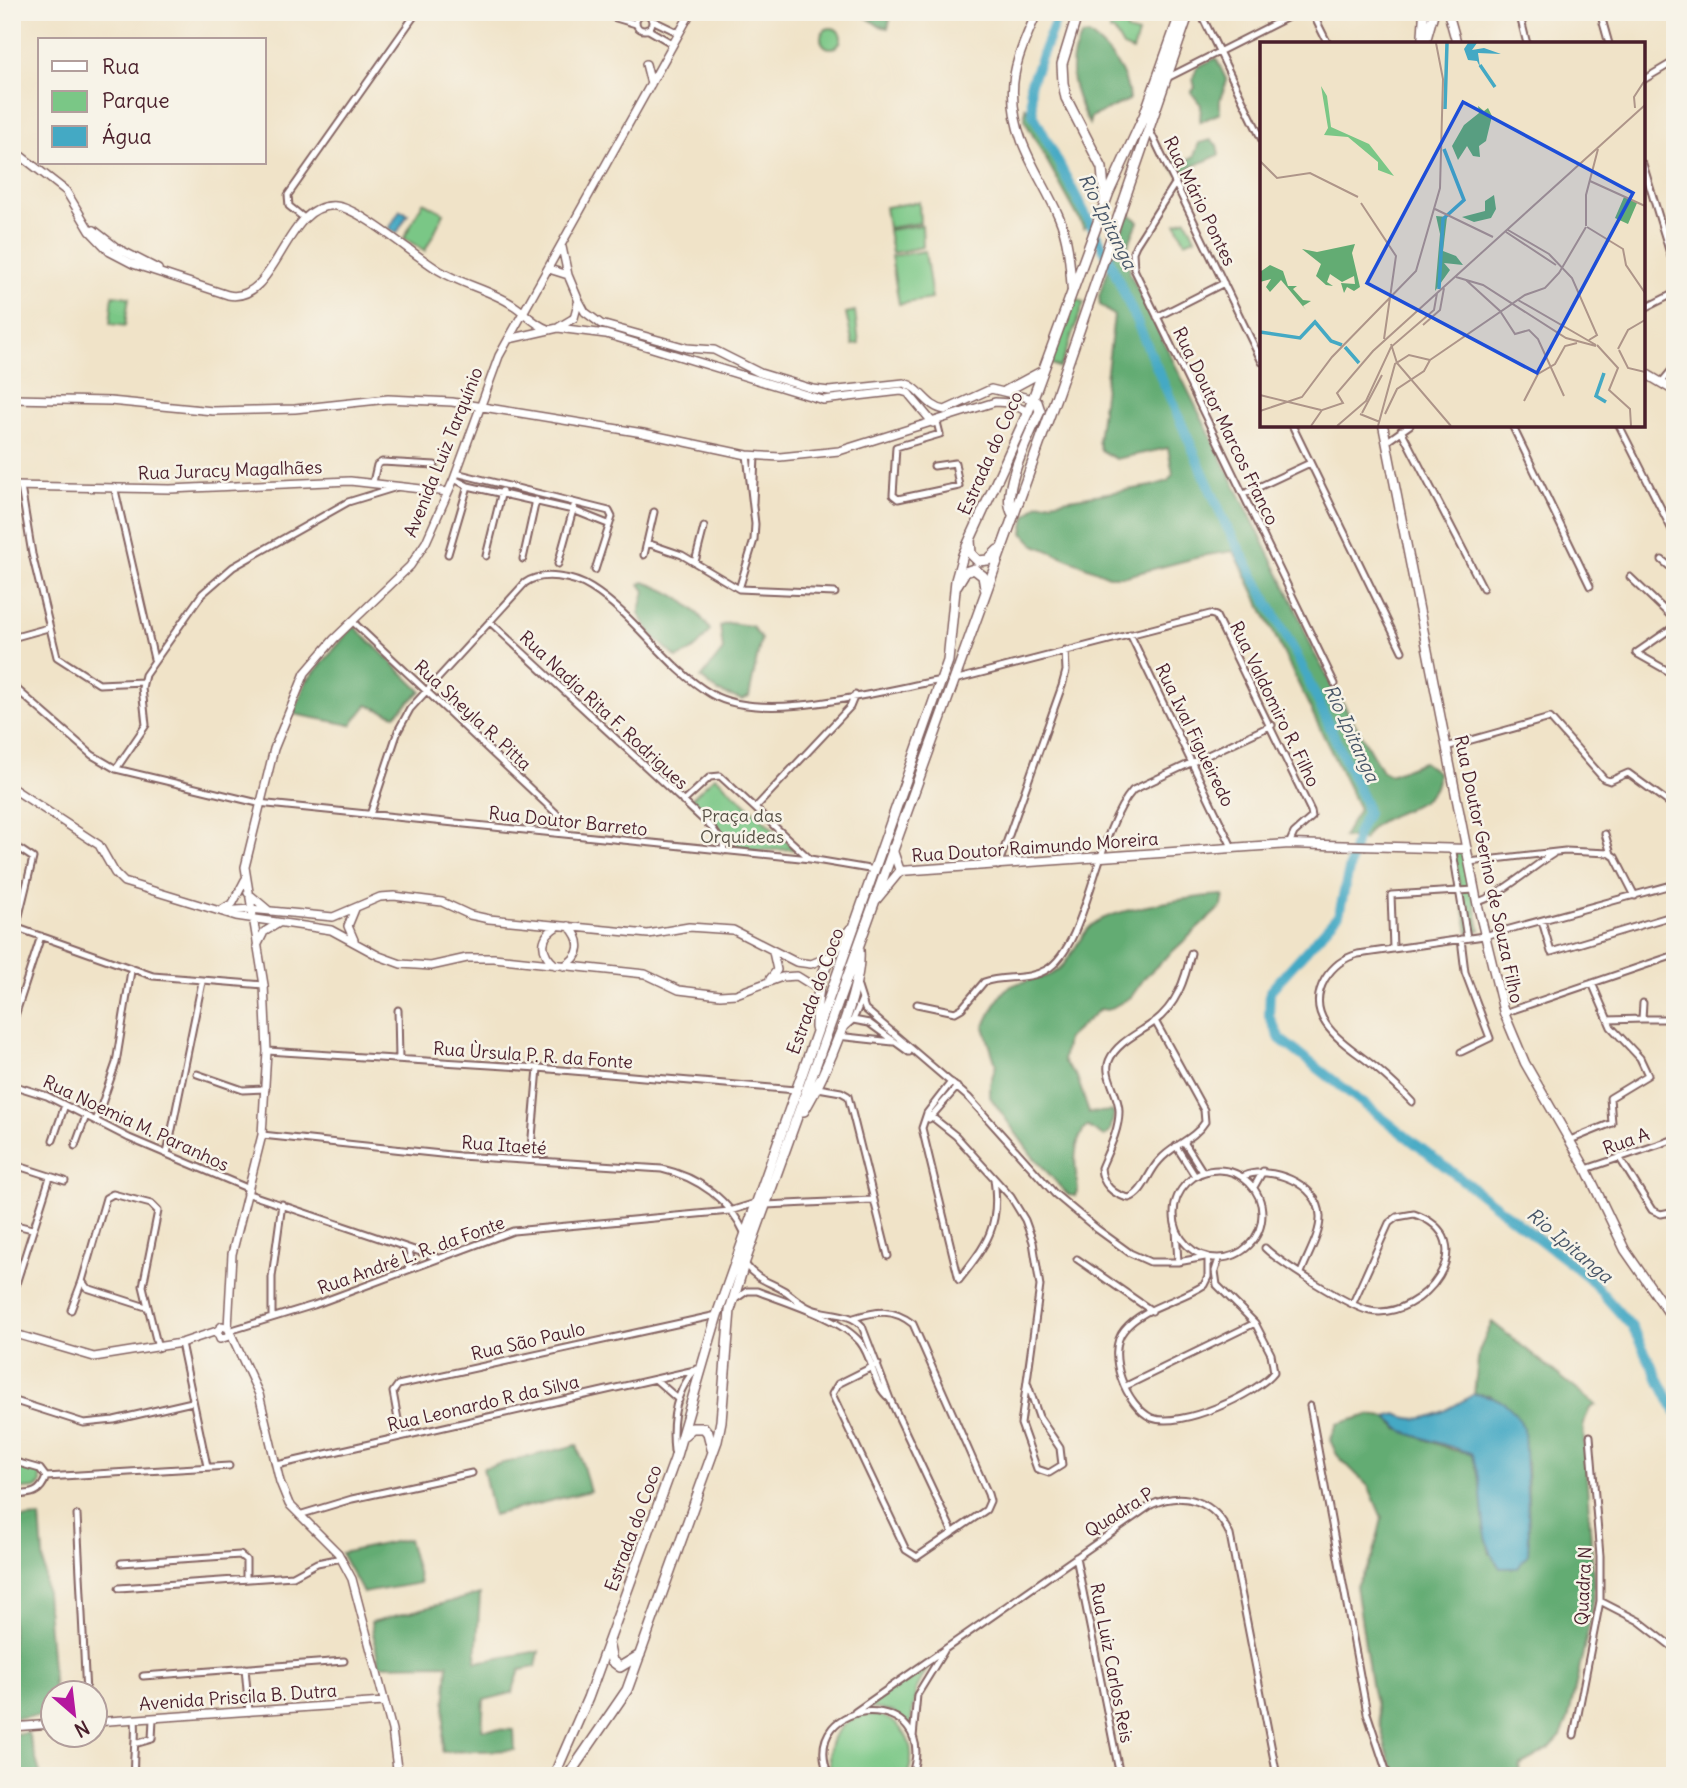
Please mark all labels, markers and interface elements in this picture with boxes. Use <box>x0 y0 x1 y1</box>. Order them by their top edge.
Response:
legend <box>38 38 266 164</box>
inset map <box>1260 42 1645 427</box>
text: Rua <box>102 53 139 80</box>
text: Parque <box>102 87 170 114</box>
text: Água <box>102 123 151 150</box>
street label: Rua Mário Pontes <box>1159 132 1241 270</box>
water label: Rio Ipitanga <box>1074 169 1143 274</box>
street label: Rua Doutor Marcos Franco <box>1168 323 1284 529</box>
street label: Avenida Luiz Tarquínio <box>398 364 488 540</box>
street label: Estrada do Coco <box>952 387 1028 519</box>
street label: Rua Juracy Magalhães <box>137 455 323 485</box>
street label: Rua Valdomiro R. Filho <box>1225 617 1325 791</box>
street label: Rua Nadja Rita F. Rodrigues <box>515 626 693 794</box>
street label: Rua Sheyla R. Pitta <box>410 655 536 775</box>
street label: Rua Ival Figueiredo <box>1150 660 1240 810</box>
water label: Rio Ipitanga <box>1319 681 1385 786</box>
street label: Rua Doutor Gerino de Souza Filho <box>1449 733 1529 1005</box>
street label: Rua Doutor Barreto <box>487 801 649 841</box>
park label: Praça das Orquídeas <box>700 804 784 848</box>
street label: Rua Doutor Raimundo Moreira <box>911 827 1159 867</box>
street label: Estrada do Coco <box>781 924 849 1058</box>
street label: Rua Ùrsula P. R. da Fonte <box>432 1037 634 1073</box>
street label: Rua Noemia M. Paranhos <box>39 1070 233 1176</box>
street label: Rua A <box>1600 1122 1652 1160</box>
street label: Rua Itaeté <box>461 1131 547 1159</box>
water label: Rio Ipitanga <box>1522 1202 1619 1289</box>
street label: Rua André L. R. da Fonte <box>314 1210 508 1300</box>
street label: Rua São Paulo <box>469 1317 587 1365</box>
street label: Rua Leonardo R da Silva <box>385 1370 581 1436</box>
street label: Estrada do Coco <box>599 1461 667 1595</box>
street label: Quadra P <box>1080 1482 1158 1542</box>
street label: Quadra N <box>1569 1546 1597 1626</box>
street label: Rua Luiz Carlos Reis <box>1085 1581 1139 1745</box>
street label: Avenida Priscila B. Dutra <box>138 1679 338 1715</box>
north arrow <box>38 1680 108 1750</box>
text: N <box>71 1715 93 1743</box>

